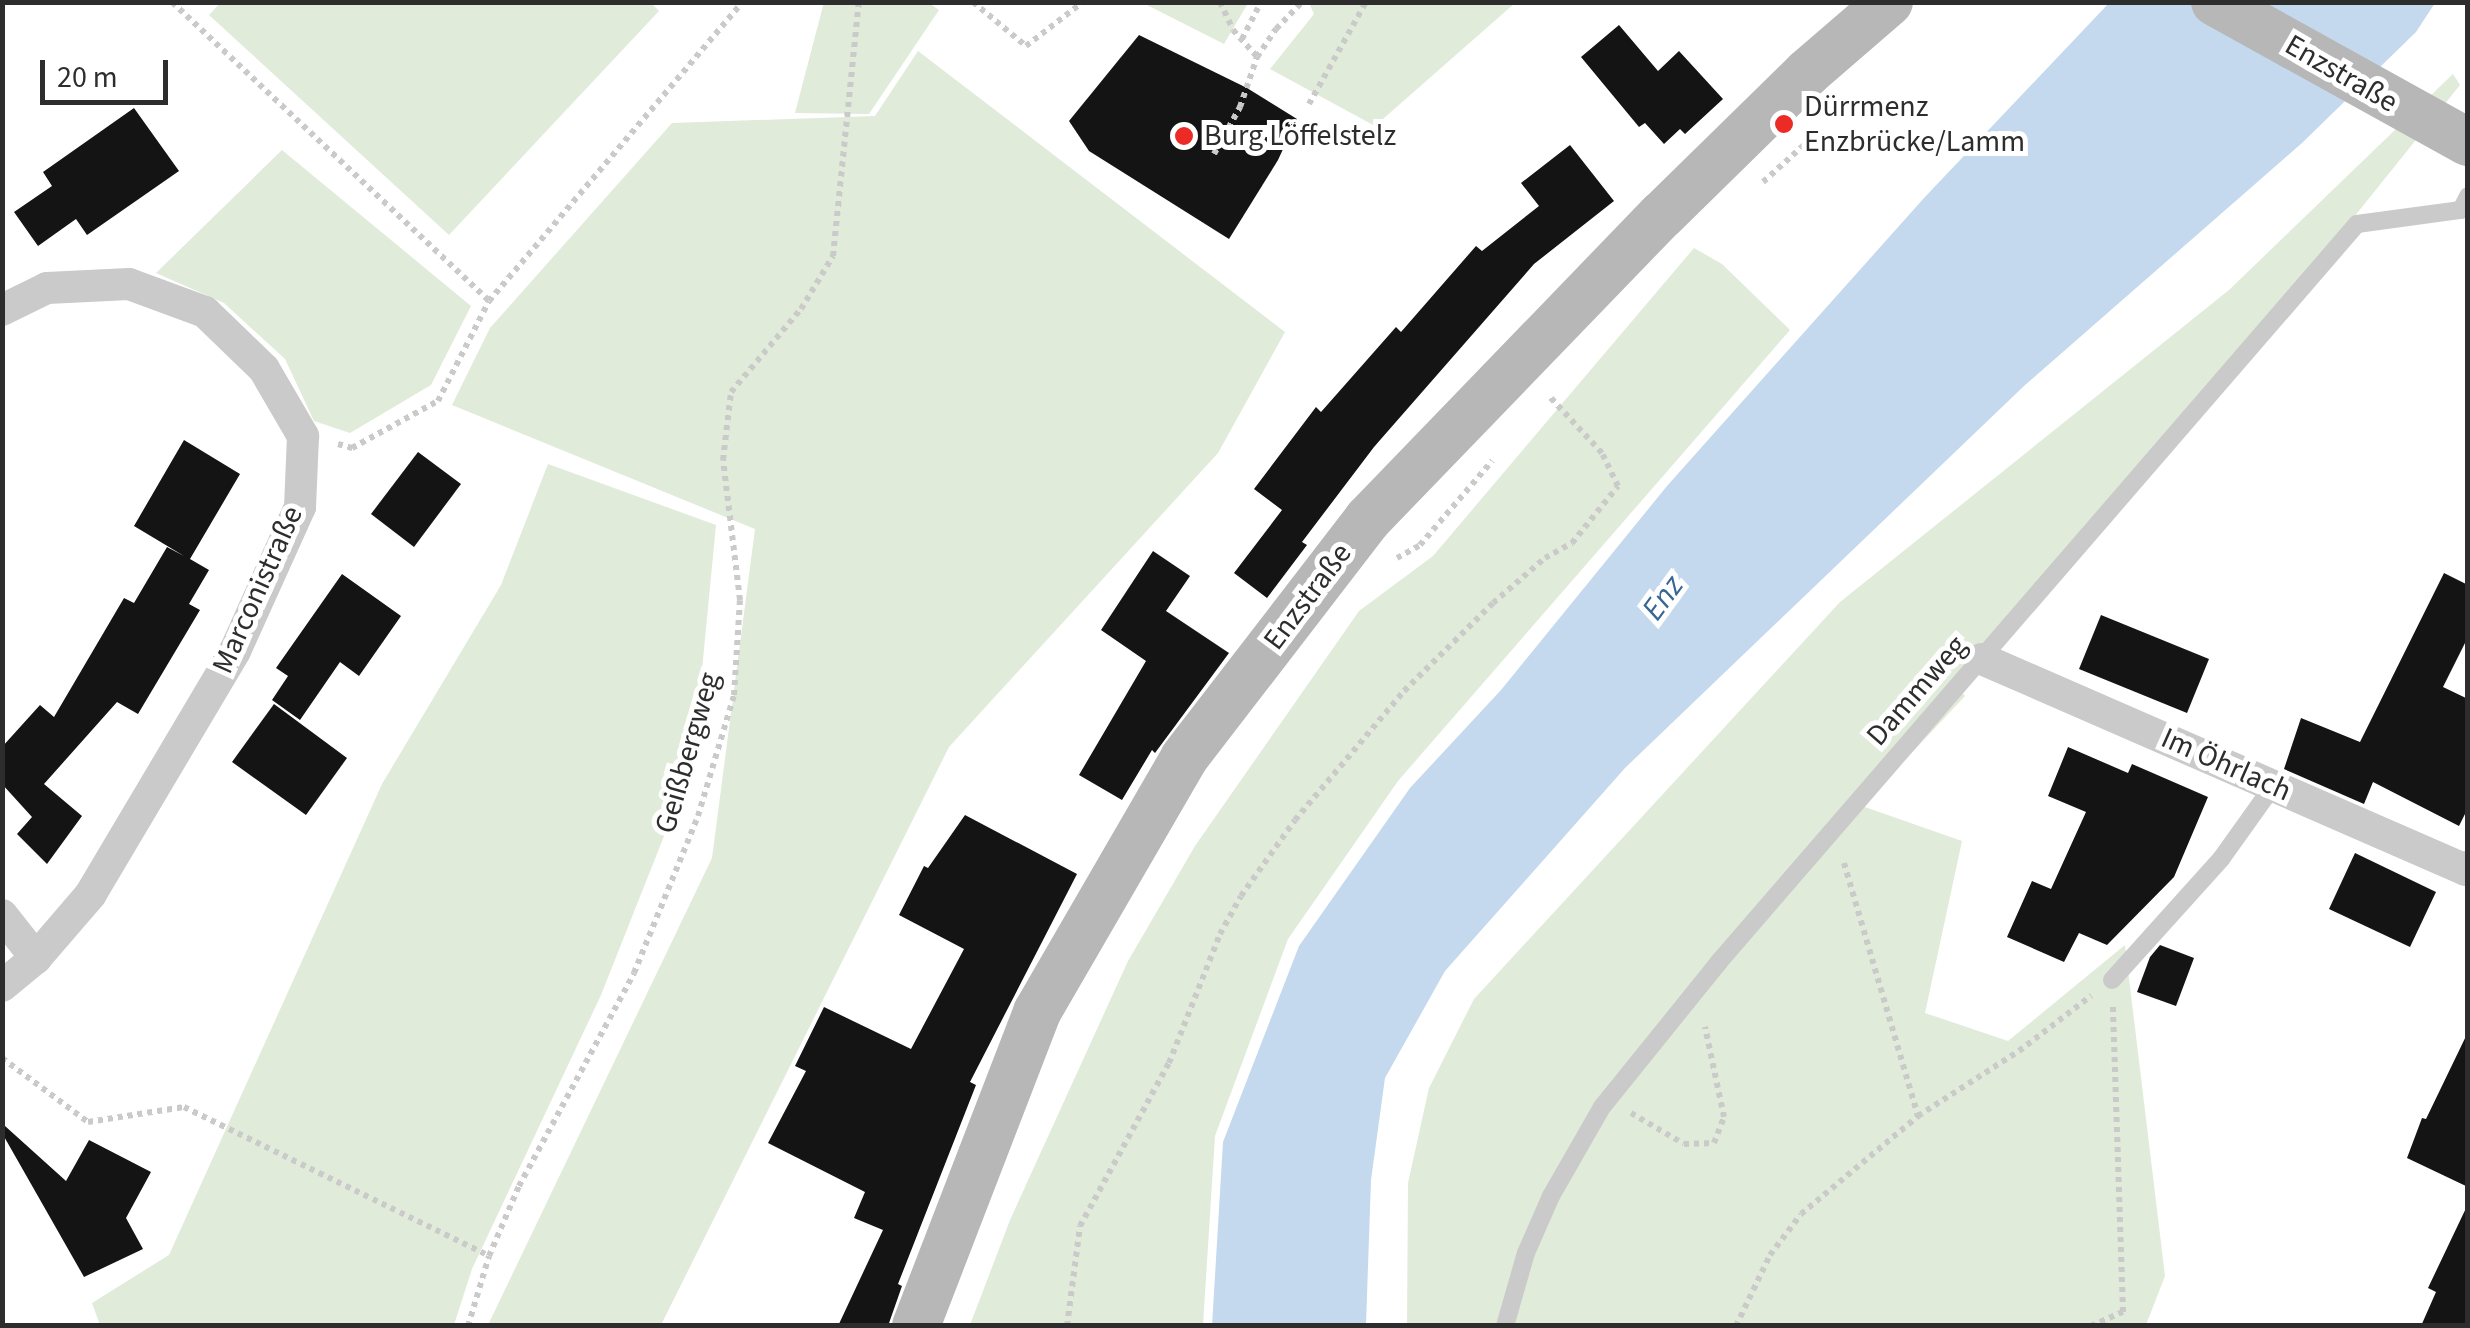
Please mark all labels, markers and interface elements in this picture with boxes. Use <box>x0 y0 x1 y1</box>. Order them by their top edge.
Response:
street label: Enzstraße <box>2278 27 2404 121</box>
scale bar <box>45 40 172 102</box>
text: 20 m <box>57 56 118 99</box>
place label: Dürrmenz Enzbrücke/Lamm <box>1804 89 2025 160</box>
marker: Dürrmenz Enzbrücke/Lamm <box>1773 113 1795 135</box>
place label: Burg Löffelstelz <box>1204 118 1396 154</box>
marker: Burg Löffelstelz <box>1173 125 1195 147</box>
street label: Marconistraße <box>205 501 311 679</box>
street label: Enzstraße <box>1256 537 1360 657</box>
water label: Enz <box>1634 568 1692 628</box>
street label: Dammweg <box>1859 628 1975 754</box>
street label: Geißbergweg <box>648 668 728 838</box>
street label: Im Öhrlach <box>2156 720 2296 810</box>

